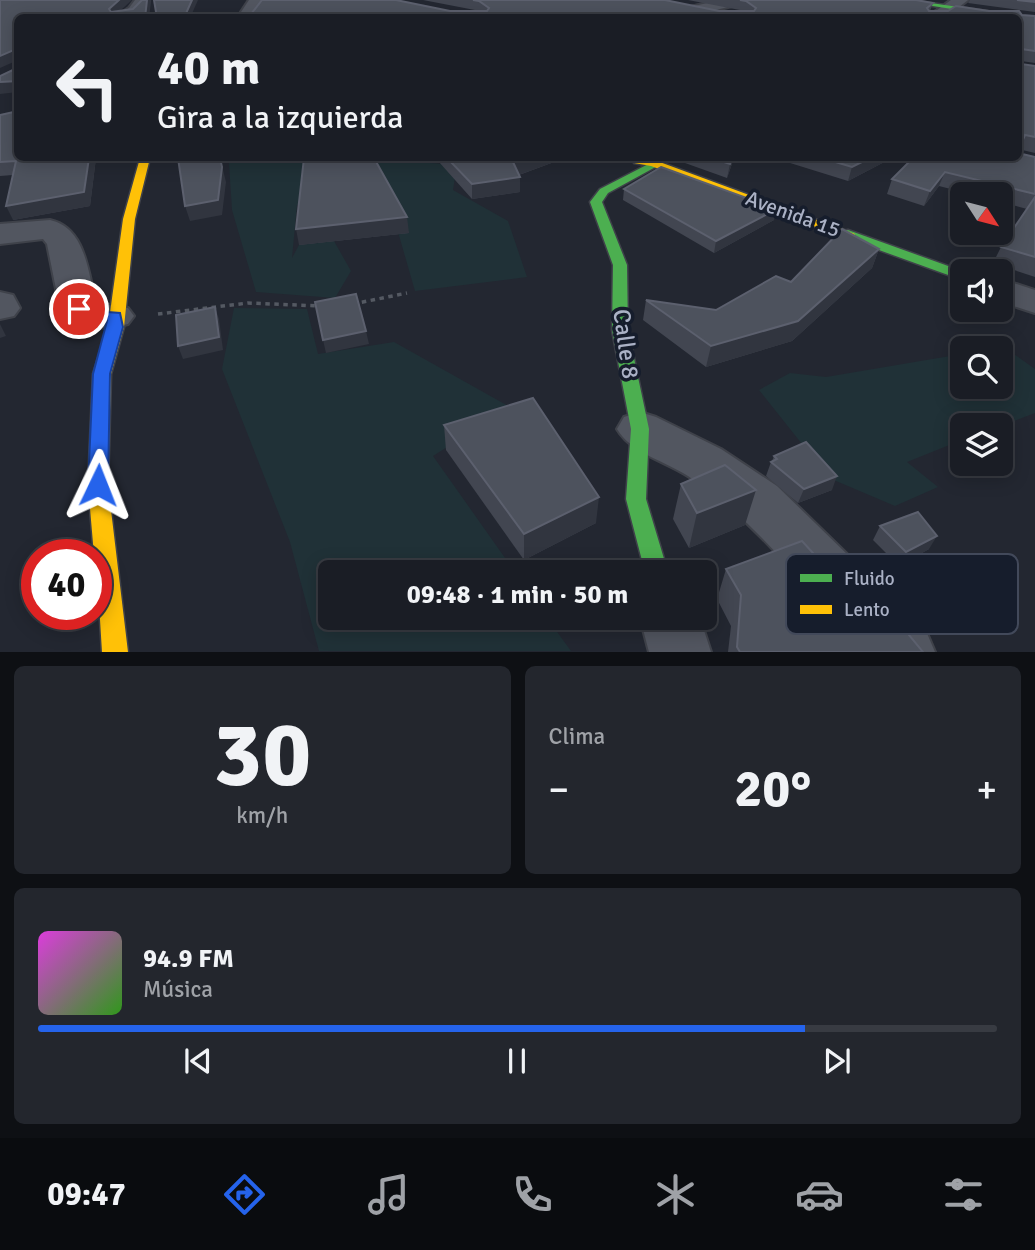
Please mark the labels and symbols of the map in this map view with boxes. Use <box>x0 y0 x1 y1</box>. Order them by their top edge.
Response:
north arrow <box>950 182 1013 245</box>
street label: Avenida 15 <box>742 185 844 243</box>
pin <box>49 279 109 339</box>
street label: Calle 8 <box>606 307 646 381</box>
position arrow <box>61 448 135 522</box>
speed limit sign: 40 <box>21 539 112 630</box>
legend <box>786 554 1018 634</box>
text: Fluido <box>844 567 895 591</box>
text: Lento <box>844 598 890 622</box>

